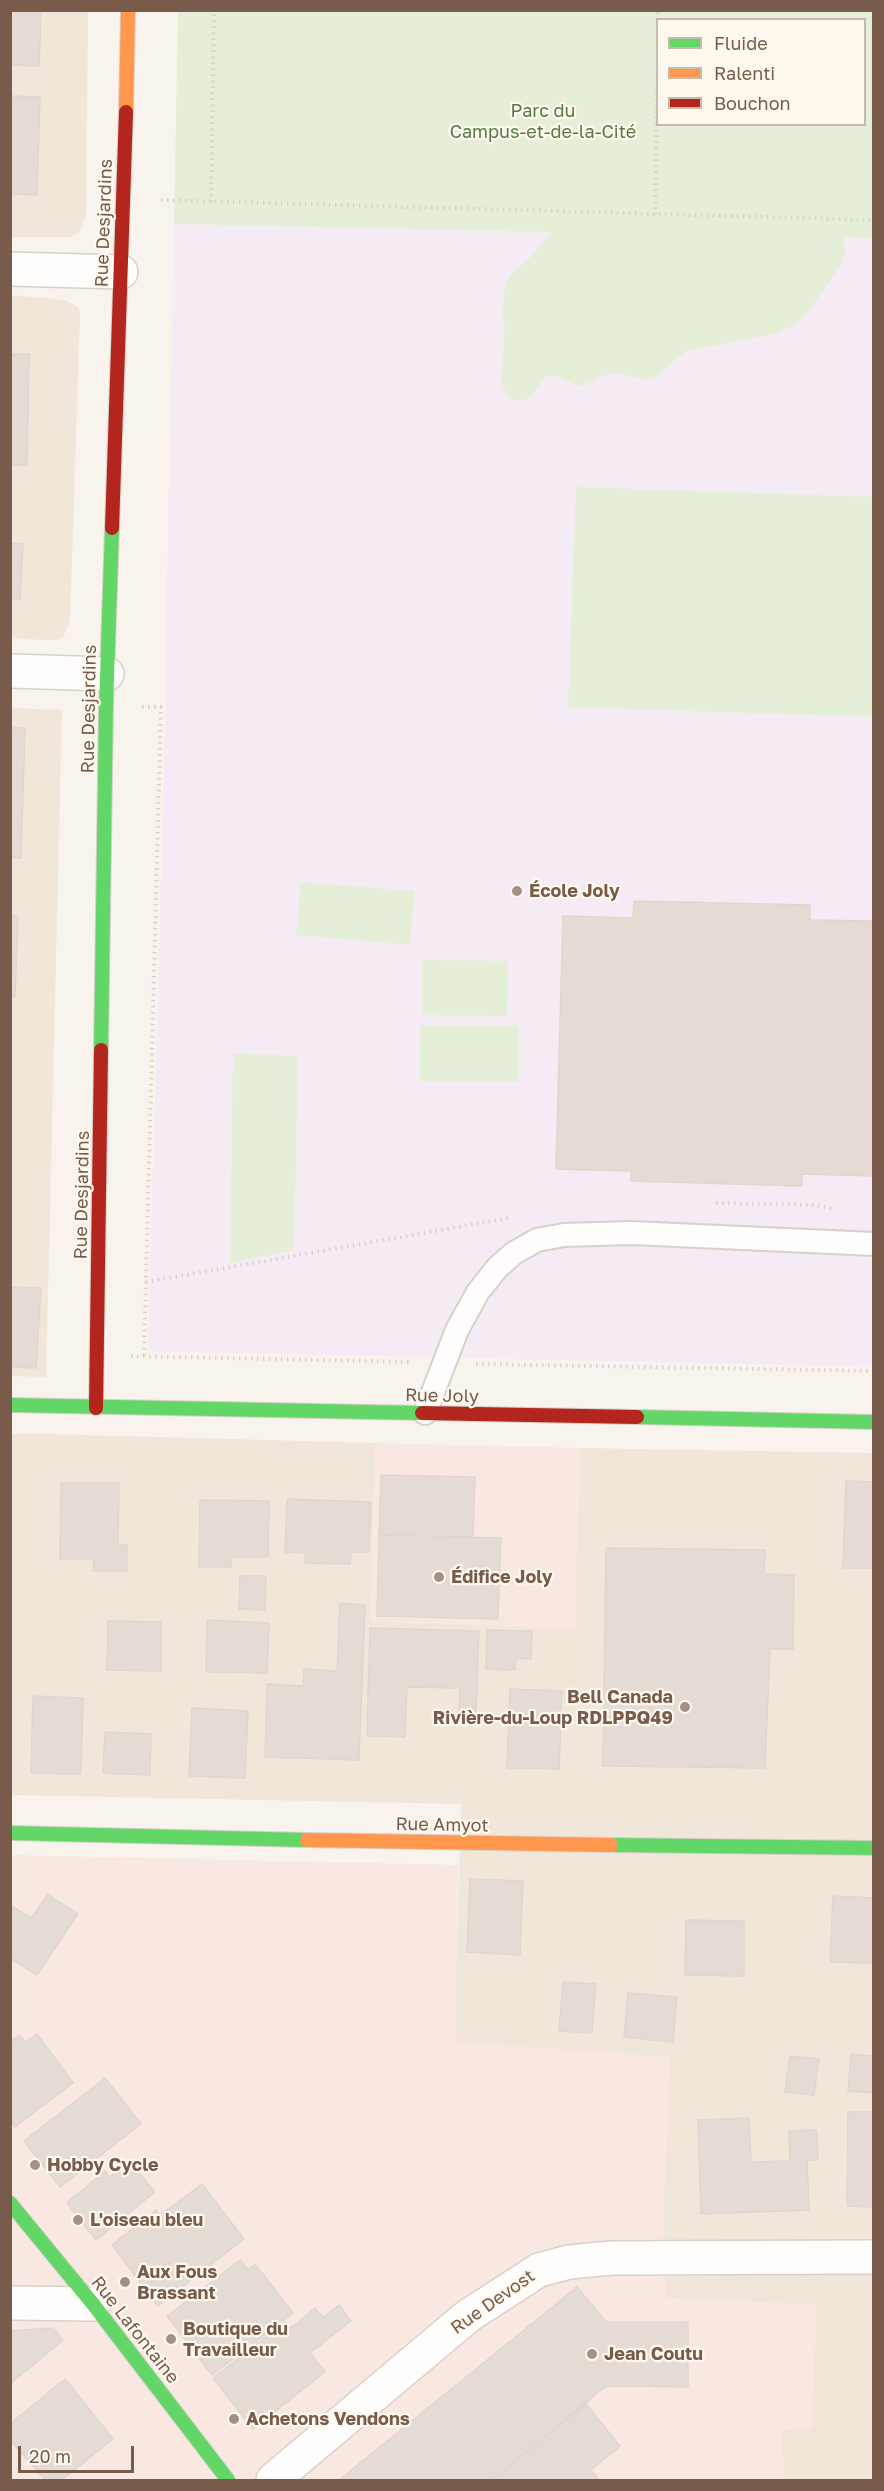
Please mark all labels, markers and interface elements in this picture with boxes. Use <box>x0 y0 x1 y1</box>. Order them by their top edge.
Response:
legend <box>656 18 866 126</box>
text: Fluide <box>714 32 768 54</box>
text: Ralenti <box>714 62 775 84</box>
text: Bouchon <box>714 92 791 114</box>
park label: Parc du Campus-et-de-la-Cité <box>450 100 636 142</box>
street label: Rue Desjardins <box>91 158 117 288</box>
street label: Rue Desjardins <box>77 645 101 773</box>
place label: École Joly <box>529 880 620 902</box>
marker: École Joly <box>510 884 524 898</box>
street label: Rue Desjardins <box>70 1131 94 1259</box>
street label: Rue Joly <box>405 1385 479 1407</box>
place label: Édifice Joly <box>451 1566 553 1588</box>
marker: Édifice Joly <box>432 1570 446 1584</box>
place label: Bell Canada Rivière-du-Loup RDLPPQ49 <box>433 1686 673 1728</box>
marker: Bell Canada Rivière-du-Loup RDLPPQ49 <box>678 1700 692 1714</box>
street label: Rue Amyot <box>395 1813 489 1837</box>
place label: Hobby Cycle <box>47 2154 159 2176</box>
marker: Hobby Cycle <box>28 2158 42 2172</box>
place label: L'oiseau bleu <box>90 2209 203 2231</box>
marker: L'oiseau bleu <box>71 2213 85 2227</box>
place label: Aux Fous Brassant <box>137 2261 217 2304</box>
street label: Rue Devost <box>447 2265 539 2339</box>
street label: Rue Lafontaine <box>86 2272 184 2388</box>
marker: Aux Fous Brassant <box>118 2275 132 2289</box>
place label: Boutique du Travailleur <box>183 2318 288 2360</box>
marker: Boutique du Travailleur <box>164 2332 178 2346</box>
place label: Jean Coutu <box>604 2343 703 2365</box>
marker: Jean Coutu <box>585 2347 599 2361</box>
place label: Achetons Vendons <box>246 2408 410 2430</box>
marker: Achetons Vendons <box>227 2412 241 2426</box>
scale bar <box>21 2434 136 2472</box>
text: 20 m <box>29 2445 71 2467</box>

